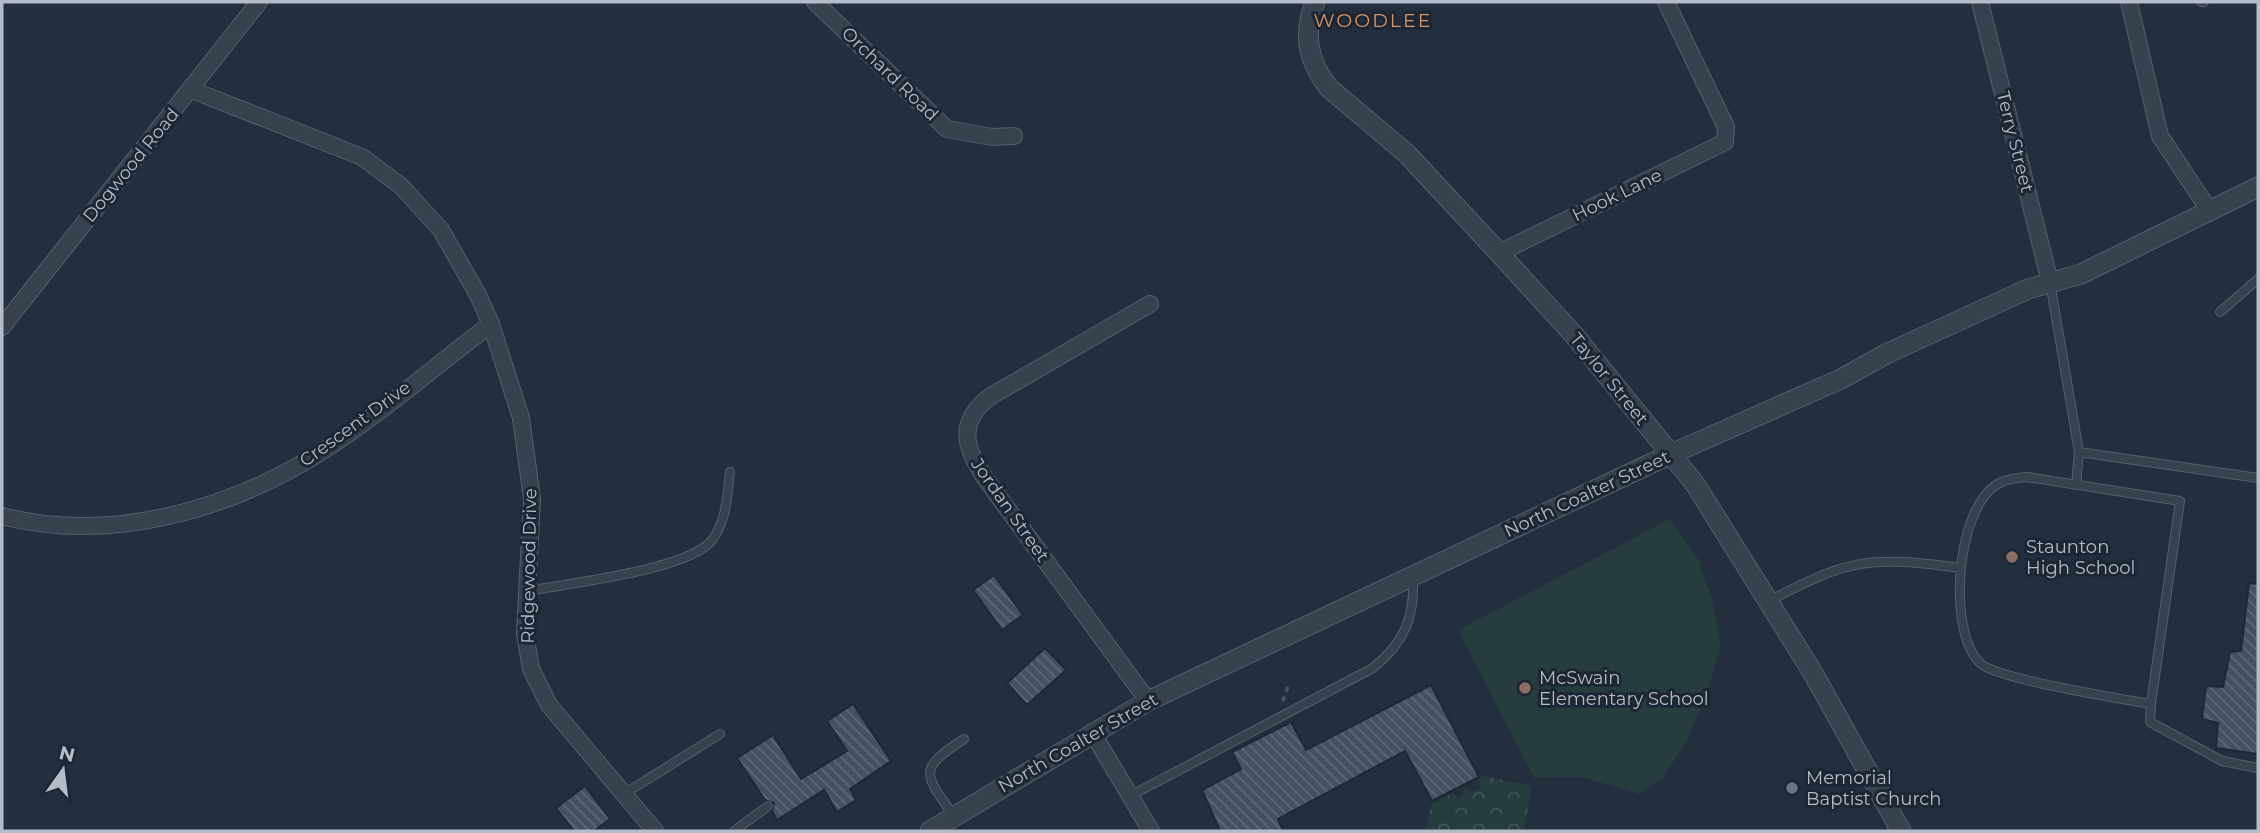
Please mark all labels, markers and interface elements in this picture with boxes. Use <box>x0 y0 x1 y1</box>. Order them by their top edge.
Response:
district label: WOODLEE <box>1314 9 1432 32</box>
street label: Orchard Road <box>837 22 943 126</box>
street label: Terry Street <box>1992 89 2038 195</box>
street label: Dogwood Road <box>78 103 184 227</box>
street label: Hook Lane <box>1569 164 1666 226</box>
street label: Taylor Street <box>1565 328 1653 430</box>
street label: Crescent Drive <box>295 376 415 472</box>
street label: North Coalter Street <box>1500 446 1674 542</box>
street label: Jordan Street <box>966 453 1054 566</box>
street label: Ridgewood Drive <box>517 488 541 644</box>
place label: Staunton High School <box>2026 536 2135 579</box>
marker: Staunton High School <box>2004 549 2020 565</box>
place label: McSwain Elementary School <box>1539 667 1709 710</box>
marker: McSwain Elementary School <box>1517 680 1533 696</box>
street label: North Coalter Street <box>994 688 1162 798</box>
north arrow <box>28 735 98 805</box>
text: N <box>57 741 77 767</box>
place label: Memorial Baptist Church <box>1806 767 1942 810</box>
marker: Memorial Baptist Church <box>1784 780 1800 796</box>

